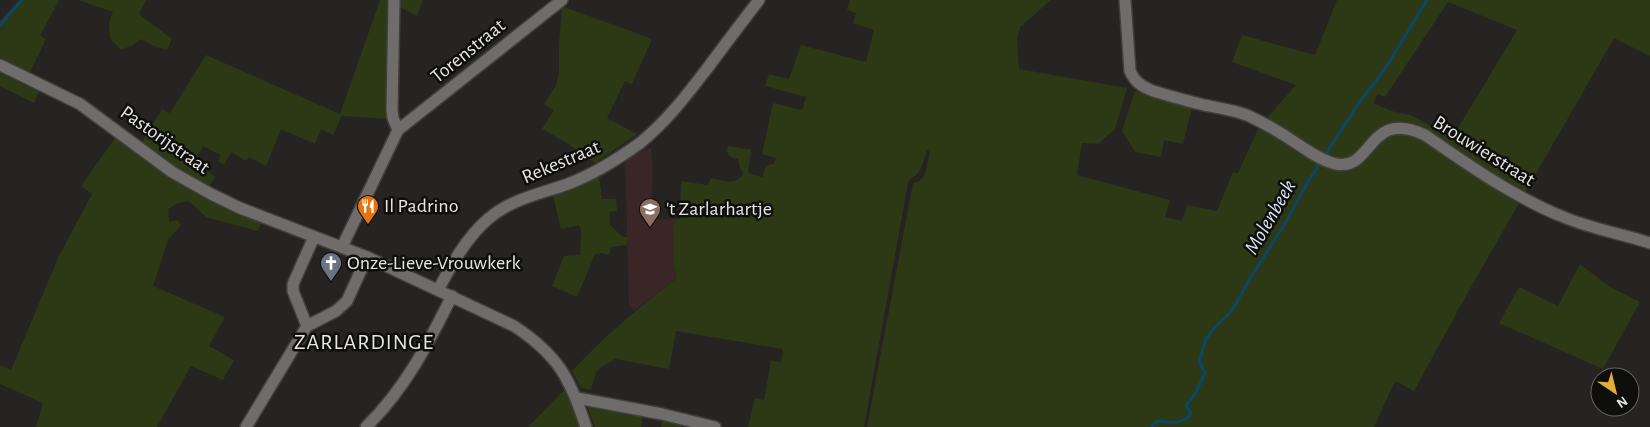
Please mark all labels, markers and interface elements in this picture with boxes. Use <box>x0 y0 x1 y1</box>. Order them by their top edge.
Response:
street label: Torenstraat <box>427 15 509 87</box>
street label: Pastorijstraat <box>117 102 214 178</box>
street label: Brouwierstraat <box>1430 112 1539 190</box>
street label: Rekestraat <box>519 136 603 187</box>
water label: Molenbeek <box>1240 176 1300 258</box>
restaurant icon: Il Padrino <box>356 194 380 225</box>
place label: Il Padrino <box>384 196 458 216</box>
school or university icon: 't Zarlarhartje <box>638 197 662 228</box>
place label: 't Zarlarhartje <box>666 199 772 219</box>
church icon: Onze-Lieve-Vrouwkerk <box>319 251 343 282</box>
place label: Onze-Lieve-Vrouwkerk <box>347 253 521 273</box>
district label: ZARLARDINGE <box>294 331 434 353</box>
north arrow <box>1590 367 1640 417</box>
text: N <box>1614 393 1630 410</box>

